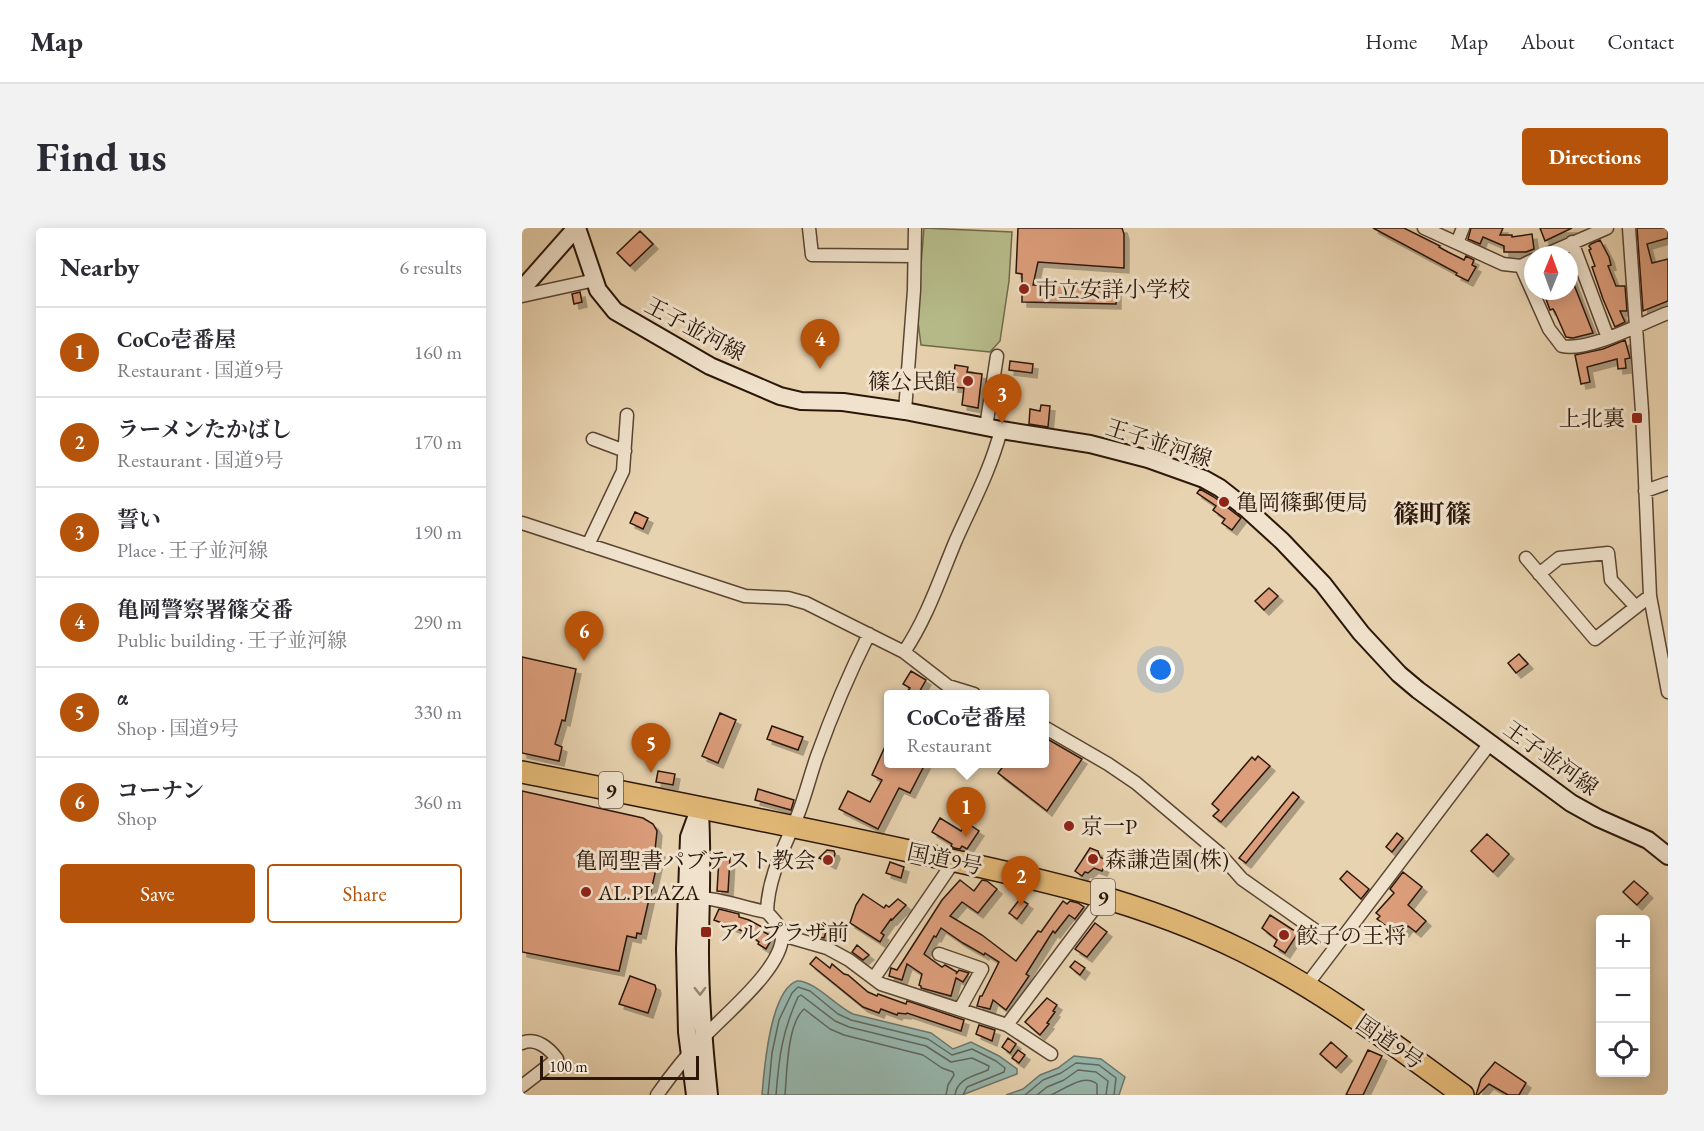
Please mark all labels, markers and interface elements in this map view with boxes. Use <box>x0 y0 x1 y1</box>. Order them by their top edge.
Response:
text: Map <box>30 23 83 59</box>
text: Home <box>1365 28 1417 55</box>
text: Map <box>1450 28 1488 55</box>
text: About <box>1521 28 1574 55</box>
text: Contact <box>1607 28 1674 55</box>
button: Directions <box>1522 128 1668 185</box>
text: Find us <box>36 129 167 184</box>
north arrow <box>1524 246 1578 300</box>
text: Nearby <box>60 250 140 284</box>
text: 6 results <box>399 254 462 280</box>
place label: 市立安詳小学校 <box>1036 275 1190 304</box>
marker: 市立安詳小学校 <box>1017 282 1031 296</box>
street label: 王子並河線 <box>640 290 750 368</box>
pin: 4 <box>800 320 840 369</box>
text: CoCo壱番屋 <box>117 325 236 354</box>
text: 1 <box>74 339 85 365</box>
text: 160 m <box>414 339 462 365</box>
text: Restaurant · 国道9号 <box>117 357 283 383</box>
place label: 篠公民館 <box>868 367 956 396</box>
marker: 篠公民館 <box>961 374 975 388</box>
pin: 3 <box>982 374 1022 424</box>
place label: 上北裏 <box>1559 404 1625 433</box>
marker: 上北裏 <box>1630 411 1644 425</box>
street label: 王子並河線 <box>1102 412 1216 474</box>
text: ラーメンたかばし <box>117 415 292 444</box>
text: 2 <box>74 429 85 455</box>
text: 170 m <box>414 429 462 455</box>
text: Restaurant · 国道9号 <box>117 447 283 473</box>
place label: 亀岡篠郵便局 <box>1236 488 1368 517</box>
marker: 亀岡篠郵便局 <box>1217 495 1231 509</box>
district label: 篠町篠 <box>1393 497 1471 531</box>
text: 誓い <box>117 505 161 534</box>
text: 3 <box>74 519 85 545</box>
text: 190 m <box>414 519 462 545</box>
text: Place · 王子並河線 <box>117 537 268 563</box>
text: 亀岡警察署篠交番 <box>117 595 293 624</box>
text: 4 <box>74 609 85 635</box>
text: 290 m <box>414 609 462 635</box>
pin: 6 <box>564 612 604 661</box>
text: Public building · 王子並河線 <box>117 627 347 653</box>
your location <box>1146 655 1175 684</box>
text: α <box>117 683 128 712</box>
popup <box>884 690 1049 768</box>
text: 5 <box>74 699 85 725</box>
text: 330 m <box>414 699 462 725</box>
text: CoCo壱番屋 <box>907 703 1026 732</box>
street label: 王子並河線 <box>1498 714 1604 802</box>
text: Shop · 国道9号 <box>117 715 238 741</box>
pin: 5 <box>632 724 670 773</box>
text: Restaurant <box>907 732 992 758</box>
road number: 9 <box>599 772 623 808</box>
text: コーナン <box>117 776 204 805</box>
pin: 1 <box>946 788 986 837</box>
text: 6 <box>74 789 85 815</box>
text: 360 m <box>414 789 462 815</box>
text: Shop <box>117 805 157 831</box>
place label: 京一P <box>1081 812 1137 841</box>
marker: 京一P <box>1062 819 1076 833</box>
street label: 国道9号 <box>905 837 985 881</box>
place label: 森謙造園(株) <box>1105 845 1229 874</box>
place label: 亀岡聖書パブテスト教会 <box>575 846 816 875</box>
marker: 森謙造園(株) <box>1086 852 1100 866</box>
marker: 亀岡聖書パブテスト教会 <box>821 853 835 867</box>
pin: 2 <box>1002 856 1040 906</box>
button: Save <box>60 864 255 923</box>
button: Share <box>267 864 462 923</box>
place label: AL.PLAZA <box>597 878 701 907</box>
road number: 9 <box>1091 879 1115 915</box>
marker: AL.PLAZA <box>579 885 593 899</box>
map controls <box>1596 915 1650 1077</box>
button: + <box>1596 915 1650 969</box>
place label: アルプラザ前 <box>718 918 849 947</box>
place label: 餃子の王将 <box>1296 921 1406 950</box>
marker: アルプラザ前 <box>699 925 713 939</box>
marker: 餃子の王将 <box>1277 928 1291 942</box>
button: − <box>1596 969 1650 1023</box>
one-way arrow <box>694 986 707 995</box>
street label: 国道9号 <box>1350 1008 1430 1076</box>
button: locate <box>1596 1023 1650 1077</box>
scale bar <box>540 1053 699 1080</box>
text: 100 m <box>549 1056 588 1077</box>

